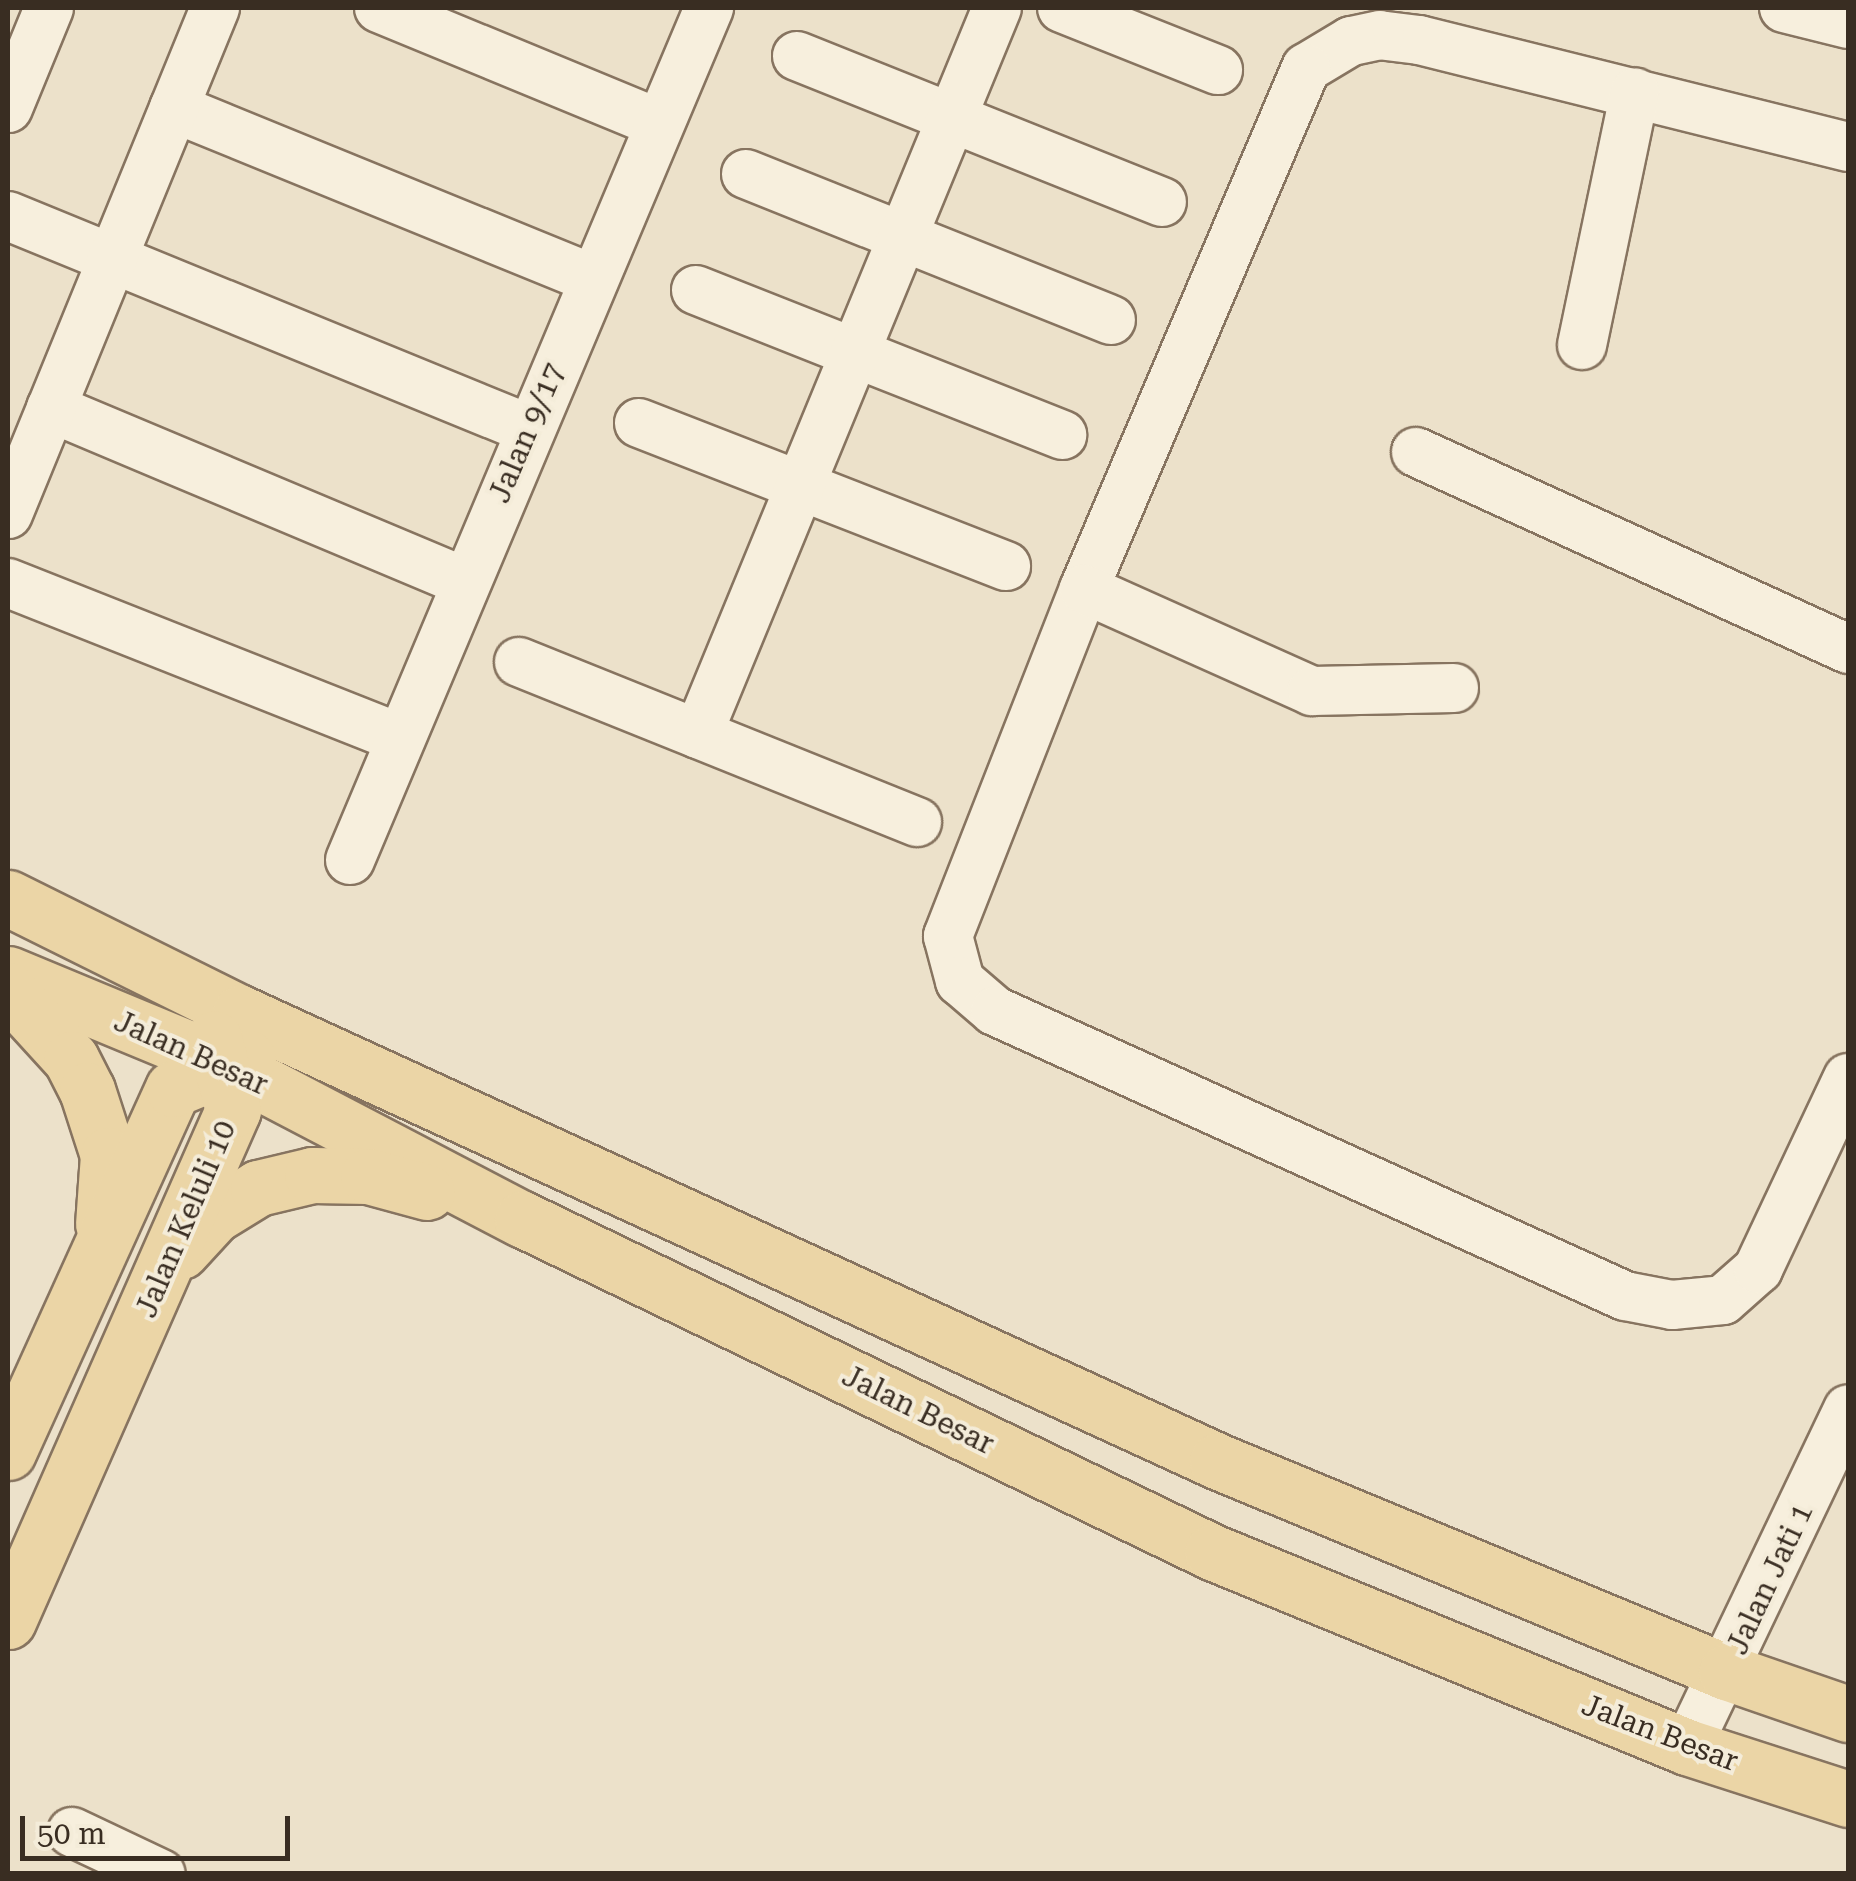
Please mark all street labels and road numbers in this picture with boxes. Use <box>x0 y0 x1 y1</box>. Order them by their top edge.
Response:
street label: Jalan 9/17 <box>482 358 572 508</box>
street label: Jalan Besar <box>109 1003 273 1103</box>
street label: Jalan Keluli 10 <box>128 1115 244 1323</box>
street label: Jalan Besar <box>836 1358 1000 1462</box>
street label: Jalan Jati 1 <box>1719 1498 1821 1660</box>
street label: Jalan Besar <box>1577 1687 1743 1779</box>

